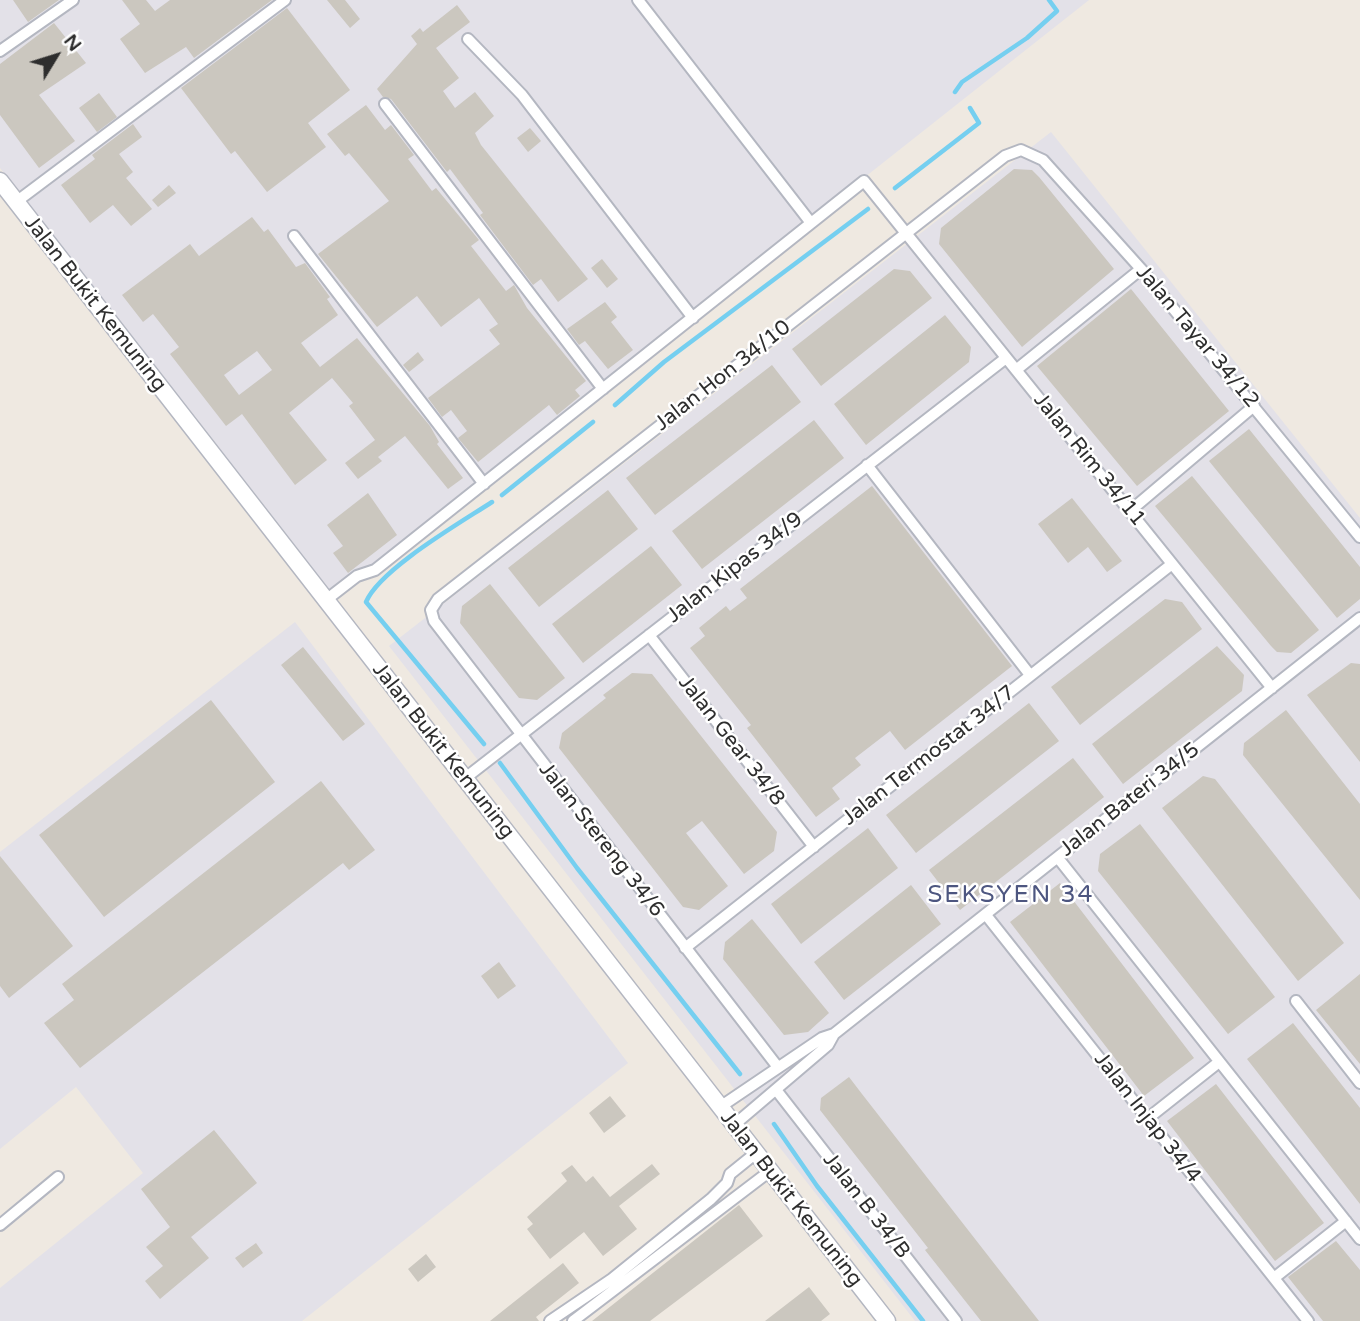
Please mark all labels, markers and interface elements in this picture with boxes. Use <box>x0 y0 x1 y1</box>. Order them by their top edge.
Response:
north arrow <box>21 21 91 91</box>
text: N <box>59 30 86 56</box>
street label: Jalan Bukit Kemuning <box>19 211 171 397</box>
street label: Jalan Tayar 34/12 <box>1130 261 1264 413</box>
street label: Jalan Hon 34/10 <box>650 315 796 437</box>
street label: Jalan Rim 34/11 <box>1028 388 1150 532</box>
street label: Jalan Kipas 34/9 <box>662 507 808 629</box>
street label: Jalan Bukit Kemuning <box>367 658 519 844</box>
street label: Jalan Gear 34/8 <box>672 671 790 811</box>
street label: Jalan Termostat 34/7 <box>838 681 1020 831</box>
street label: Jalan Bateri 34/5 <box>1055 738 1205 862</box>
street label: Jalan Stereng 34/6 <box>533 758 669 922</box>
district label: SEKSYEN 34 <box>929 882 1093 910</box>
street label: Jalan Injap 34/4 <box>1088 1048 1206 1188</box>
street label: Jalan Bukit Kemuning <box>715 1106 867 1292</box>
street label: Jalan B 34/B <box>817 1148 915 1264</box>

